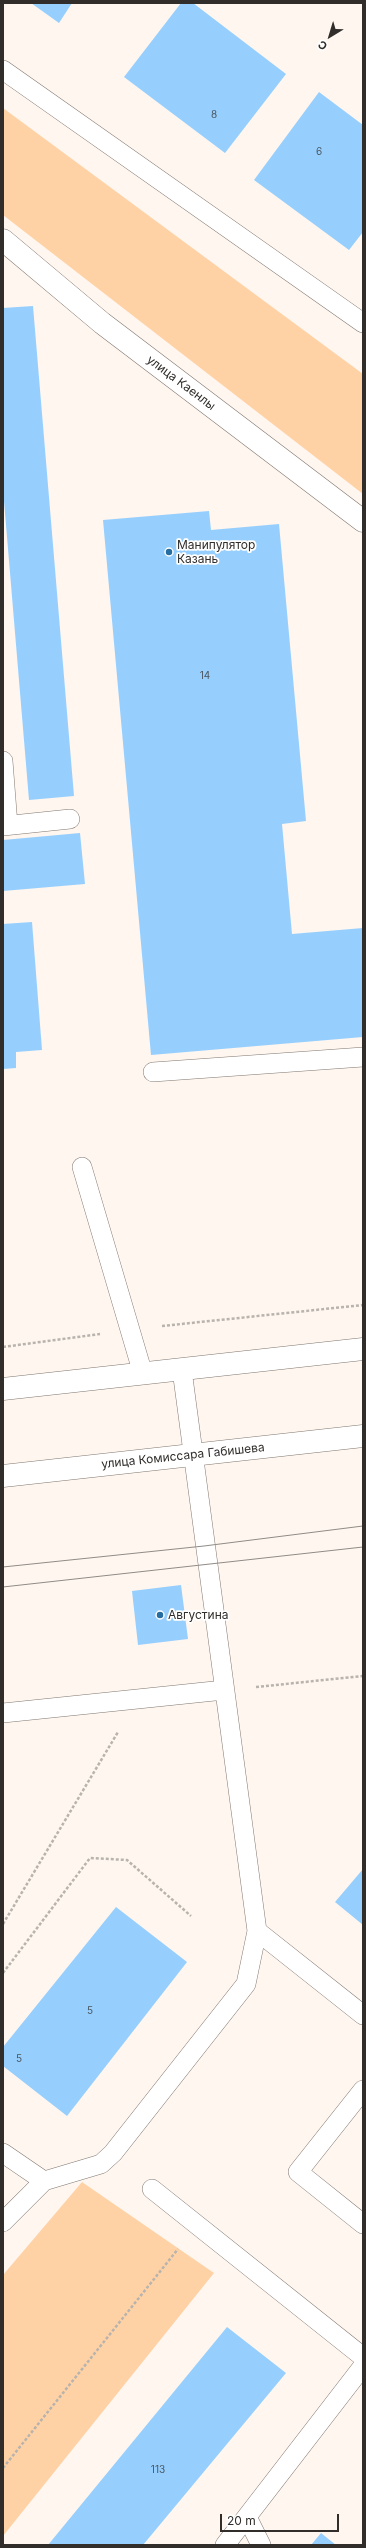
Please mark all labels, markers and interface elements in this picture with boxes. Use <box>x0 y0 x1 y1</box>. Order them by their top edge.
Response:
north arrow <box>310 16 350 56</box>
text: С <box>315 37 330 53</box>
house number: 8 <box>211 109 217 121</box>
house number: 6 <box>316 146 322 158</box>
street label: улица Каенлы <box>144 353 218 413</box>
place label: Манипулятор Казань <box>177 538 255 566</box>
marker: Манипулятор Казань <box>164 547 174 557</box>
house number: 14 <box>200 670 210 682</box>
street label: улица Комиссара Габишева <box>101 1440 265 1472</box>
place label: Августина <box>168 1608 229 1622</box>
marker: Августина <box>155 1610 165 1620</box>
house number: 5 <box>87 2005 93 2017</box>
house number: 5 <box>16 2053 22 2065</box>
house number: 113 <box>151 2464 165 2476</box>
scale bar <box>222 2506 341 2532</box>
text: 20 m <box>227 2513 256 2528</box>

